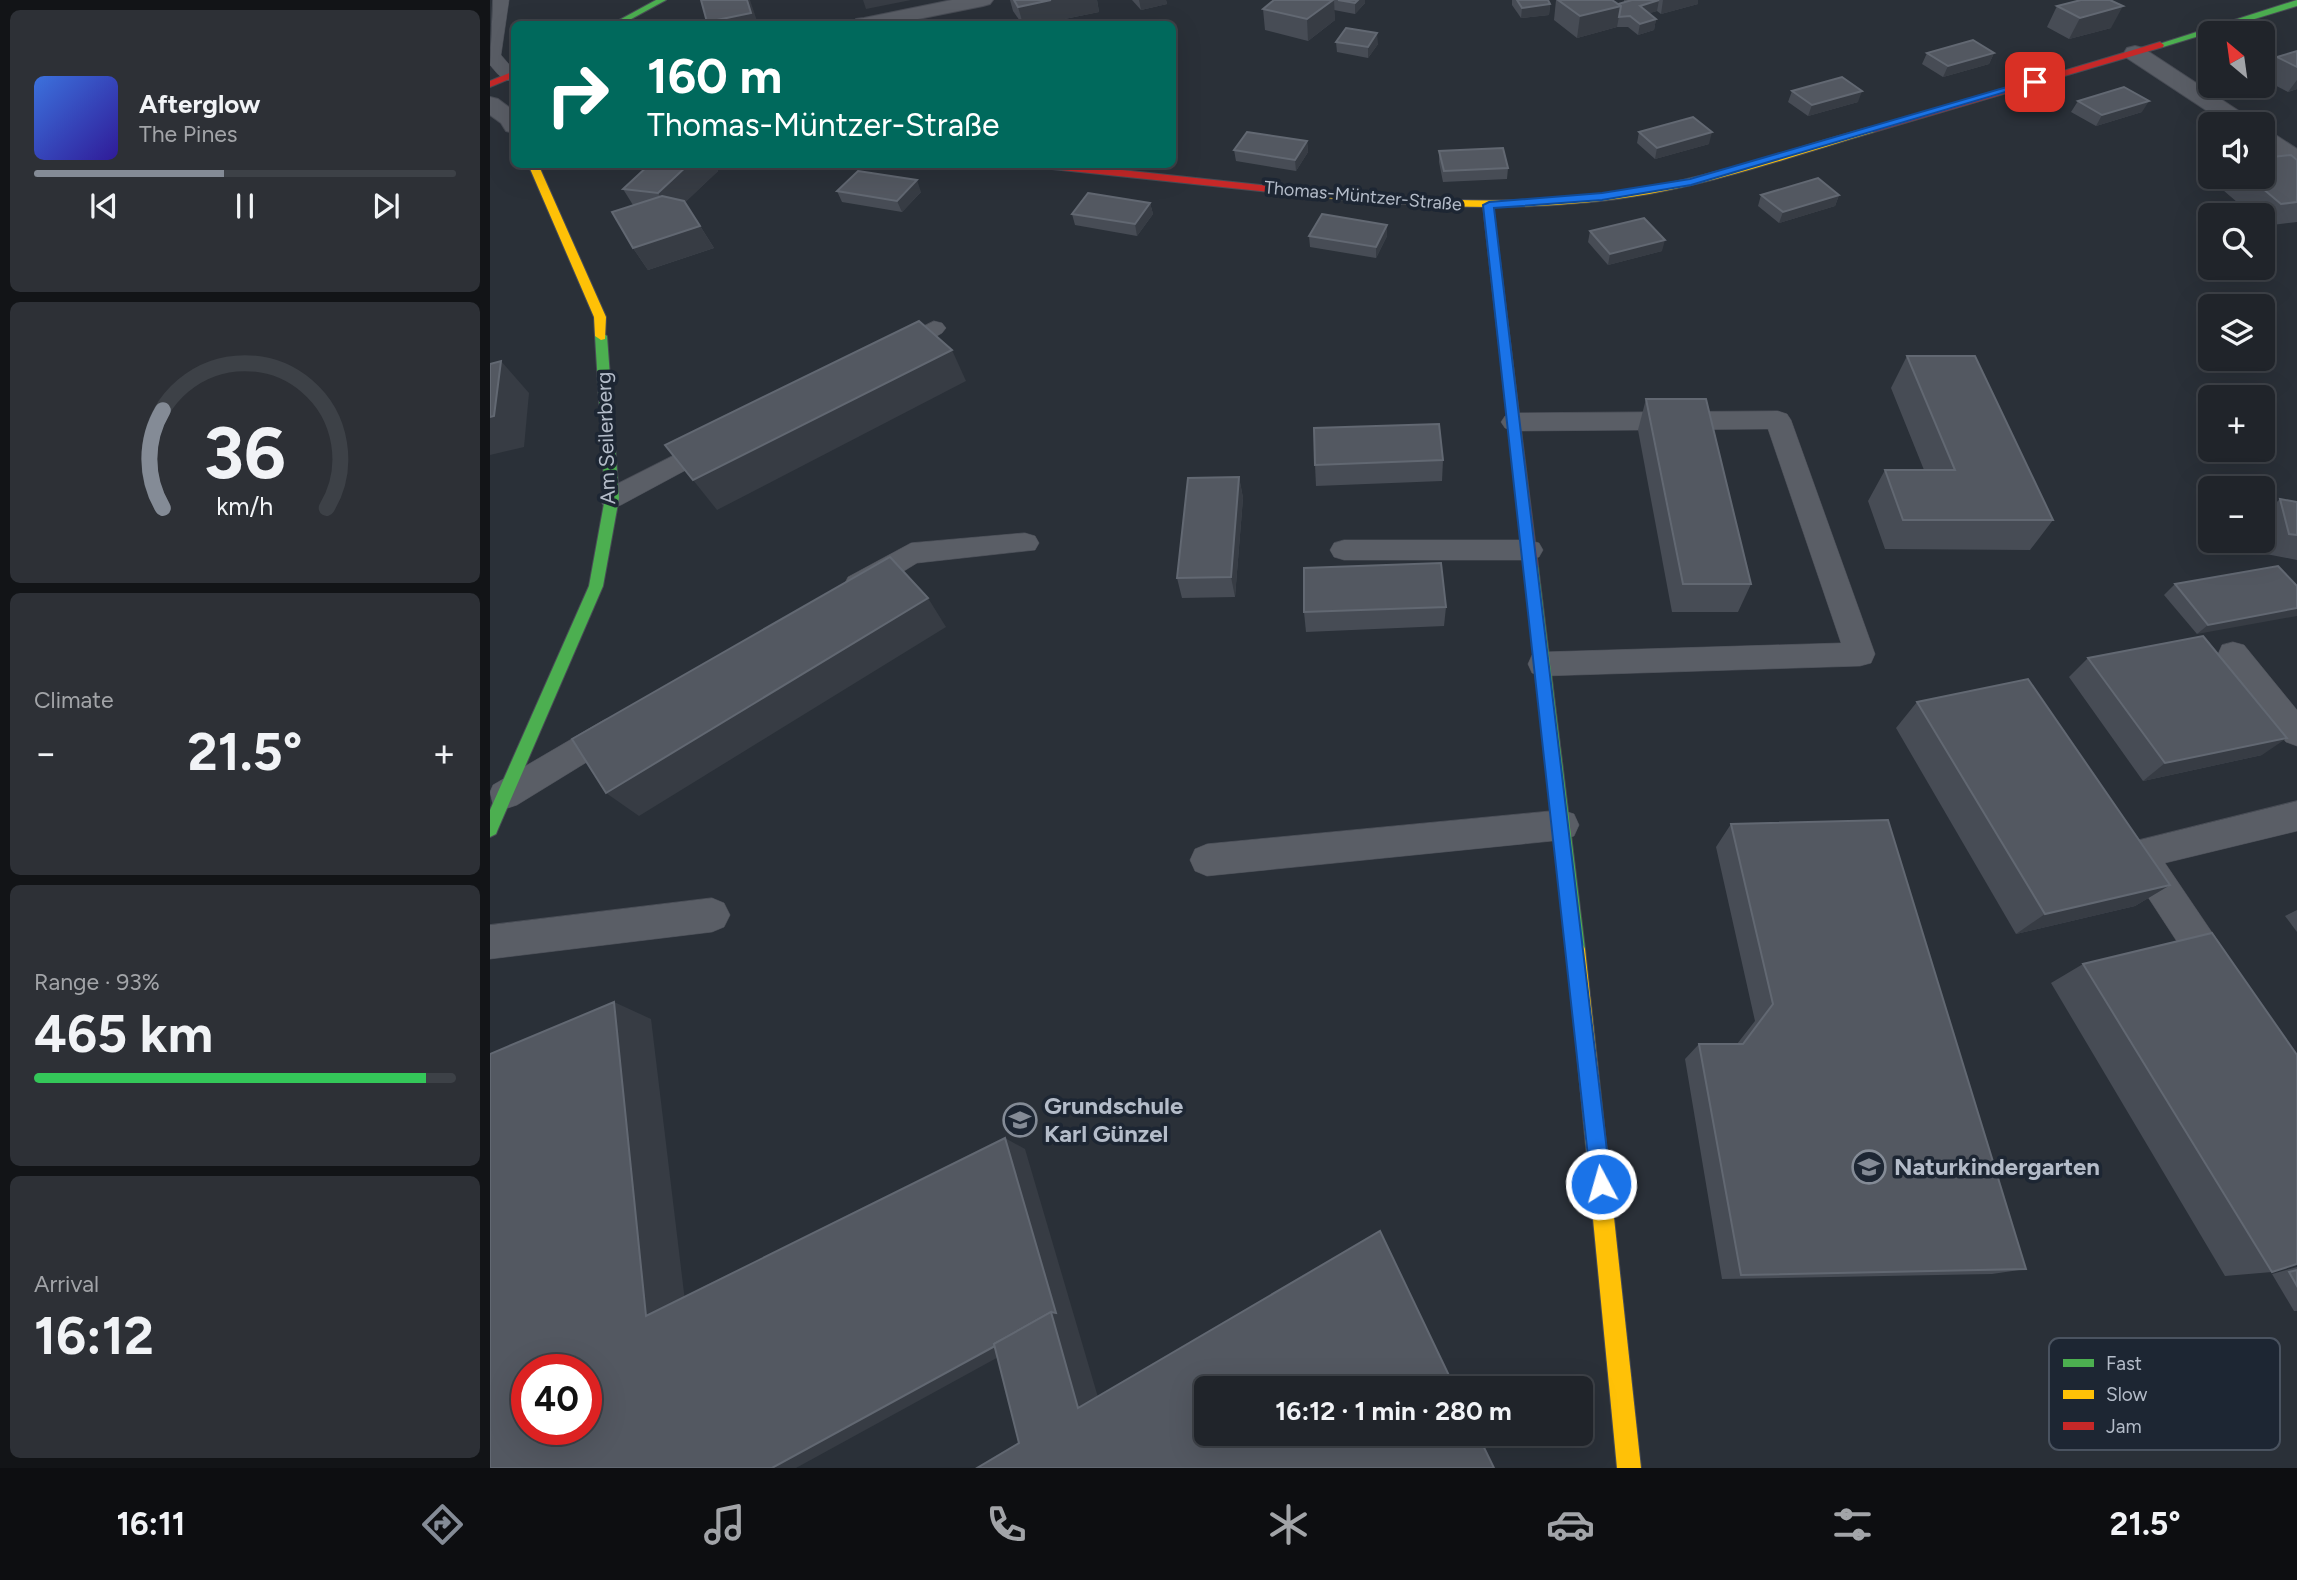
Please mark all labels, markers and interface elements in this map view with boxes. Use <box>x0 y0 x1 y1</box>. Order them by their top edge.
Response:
north arrow <box>2198 21 2275 98</box>
map controls <box>2198 21 2275 553</box>
text: 160 m <box>647 46 782 105</box>
icon: right <box>532 49 623 140</box>
pin <box>2005 52 2065 112</box>
icon: arrive <box>2016 63 2054 101</box>
text: Afterglow <box>139 88 261 120</box>
text: Thomas-Müntzer-Straße <box>647 106 1000 144</box>
button: sound <box>2198 112 2275 189</box>
text: The Pines <box>139 120 238 148</box>
street label: Thomas-Müntzer-Straße <box>1263 176 1463 216</box>
icon: previous <box>85 187 123 225</box>
icon: pause <box>226 187 264 225</box>
icon: next <box>367 187 405 225</box>
button: search <box>2198 203 2275 280</box>
button: layers <box>2198 294 2275 371</box>
street label: Am Seilerberg <box>591 371 620 505</box>
button: + <box>2198 385 2275 462</box>
text: 36 <box>204 410 286 497</box>
button: − <box>2198 476 2275 553</box>
text: km/h <box>216 491 274 521</box>
text: Climate <box>34 686 113 714</box>
text: 21.5° <box>188 721 302 783</box>
text: − <box>34 730 58 776</box>
text: + <box>432 730 456 776</box>
text: Range · 93% <box>34 968 160 996</box>
text: 465 km <box>34 1003 213 1065</box>
place label: Grundschule Karl Günzel <box>1044 1091 1183 1148</box>
school or university icon: Grundschule Karl Günzel <box>1001 1101 1039 1139</box>
position arrow <box>1564 1147 1638 1221</box>
school or university icon: Naturkindergarten <box>1850 1148 1888 1186</box>
place label: Naturkindergarten <box>1894 1152 2100 1181</box>
text: Arrival <box>34 1270 99 1298</box>
text: 16:12 <box>34 1305 154 1367</box>
legend <box>2049 1338 2280 1450</box>
text: Fast <box>2106 1352 2142 1375</box>
speed limit sign: 40 <box>511 1354 602 1445</box>
text: Slow <box>2106 1383 2148 1406</box>
text: 16:12 · 1 min · 280 m <box>1275 1395 1512 1427</box>
text: Jam <box>2106 1415 2142 1438</box>
icon: directions <box>418 1500 467 1549</box>
icon: music <box>700 1500 749 1549</box>
icon: phone <box>982 1500 1031 1549</box>
icon: climate <box>1264 1500 1313 1549</box>
icon: car <box>1546 1500 1595 1549</box>
icon: filters <box>1828 1500 1877 1549</box>
text: 16:11 <box>116 1505 185 1543</box>
text: 21.5° <box>2110 1505 2181 1543</box>

